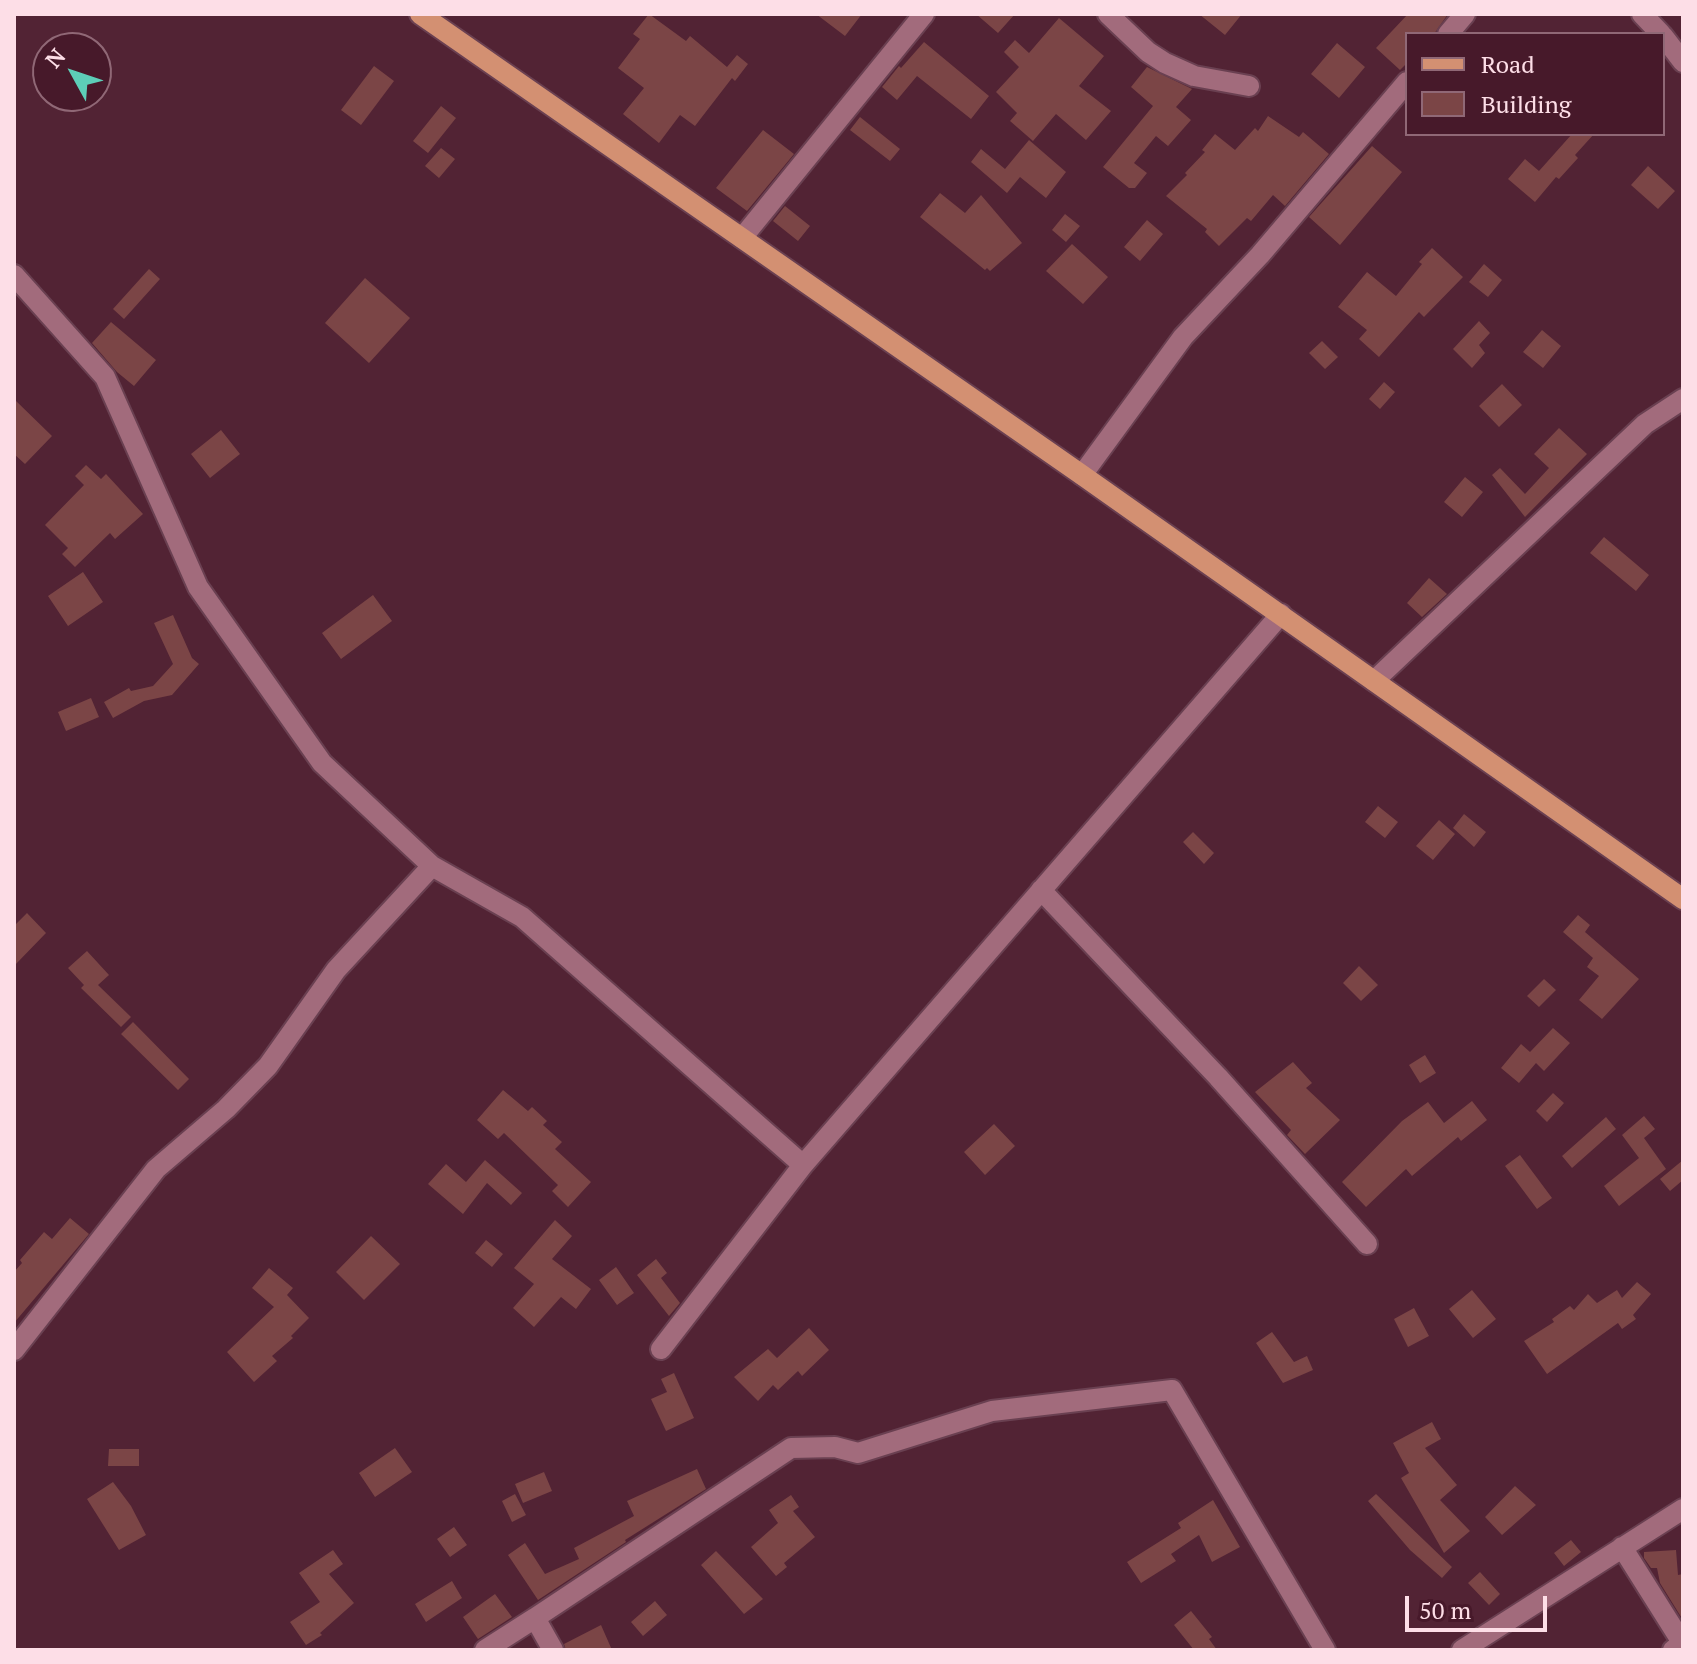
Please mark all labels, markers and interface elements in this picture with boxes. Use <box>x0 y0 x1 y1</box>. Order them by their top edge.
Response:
north arrow <box>32 32 112 112</box>
legend <box>1405 32 1665 136</box>
text: N <box>38 42 71 73</box>
text: Road <box>1481 48 1535 80</box>
text: Building <box>1481 88 1571 120</box>
scale bar <box>1409 1580 1551 1630</box>
text: 50 m <box>1419 1594 1471 1626</box>

